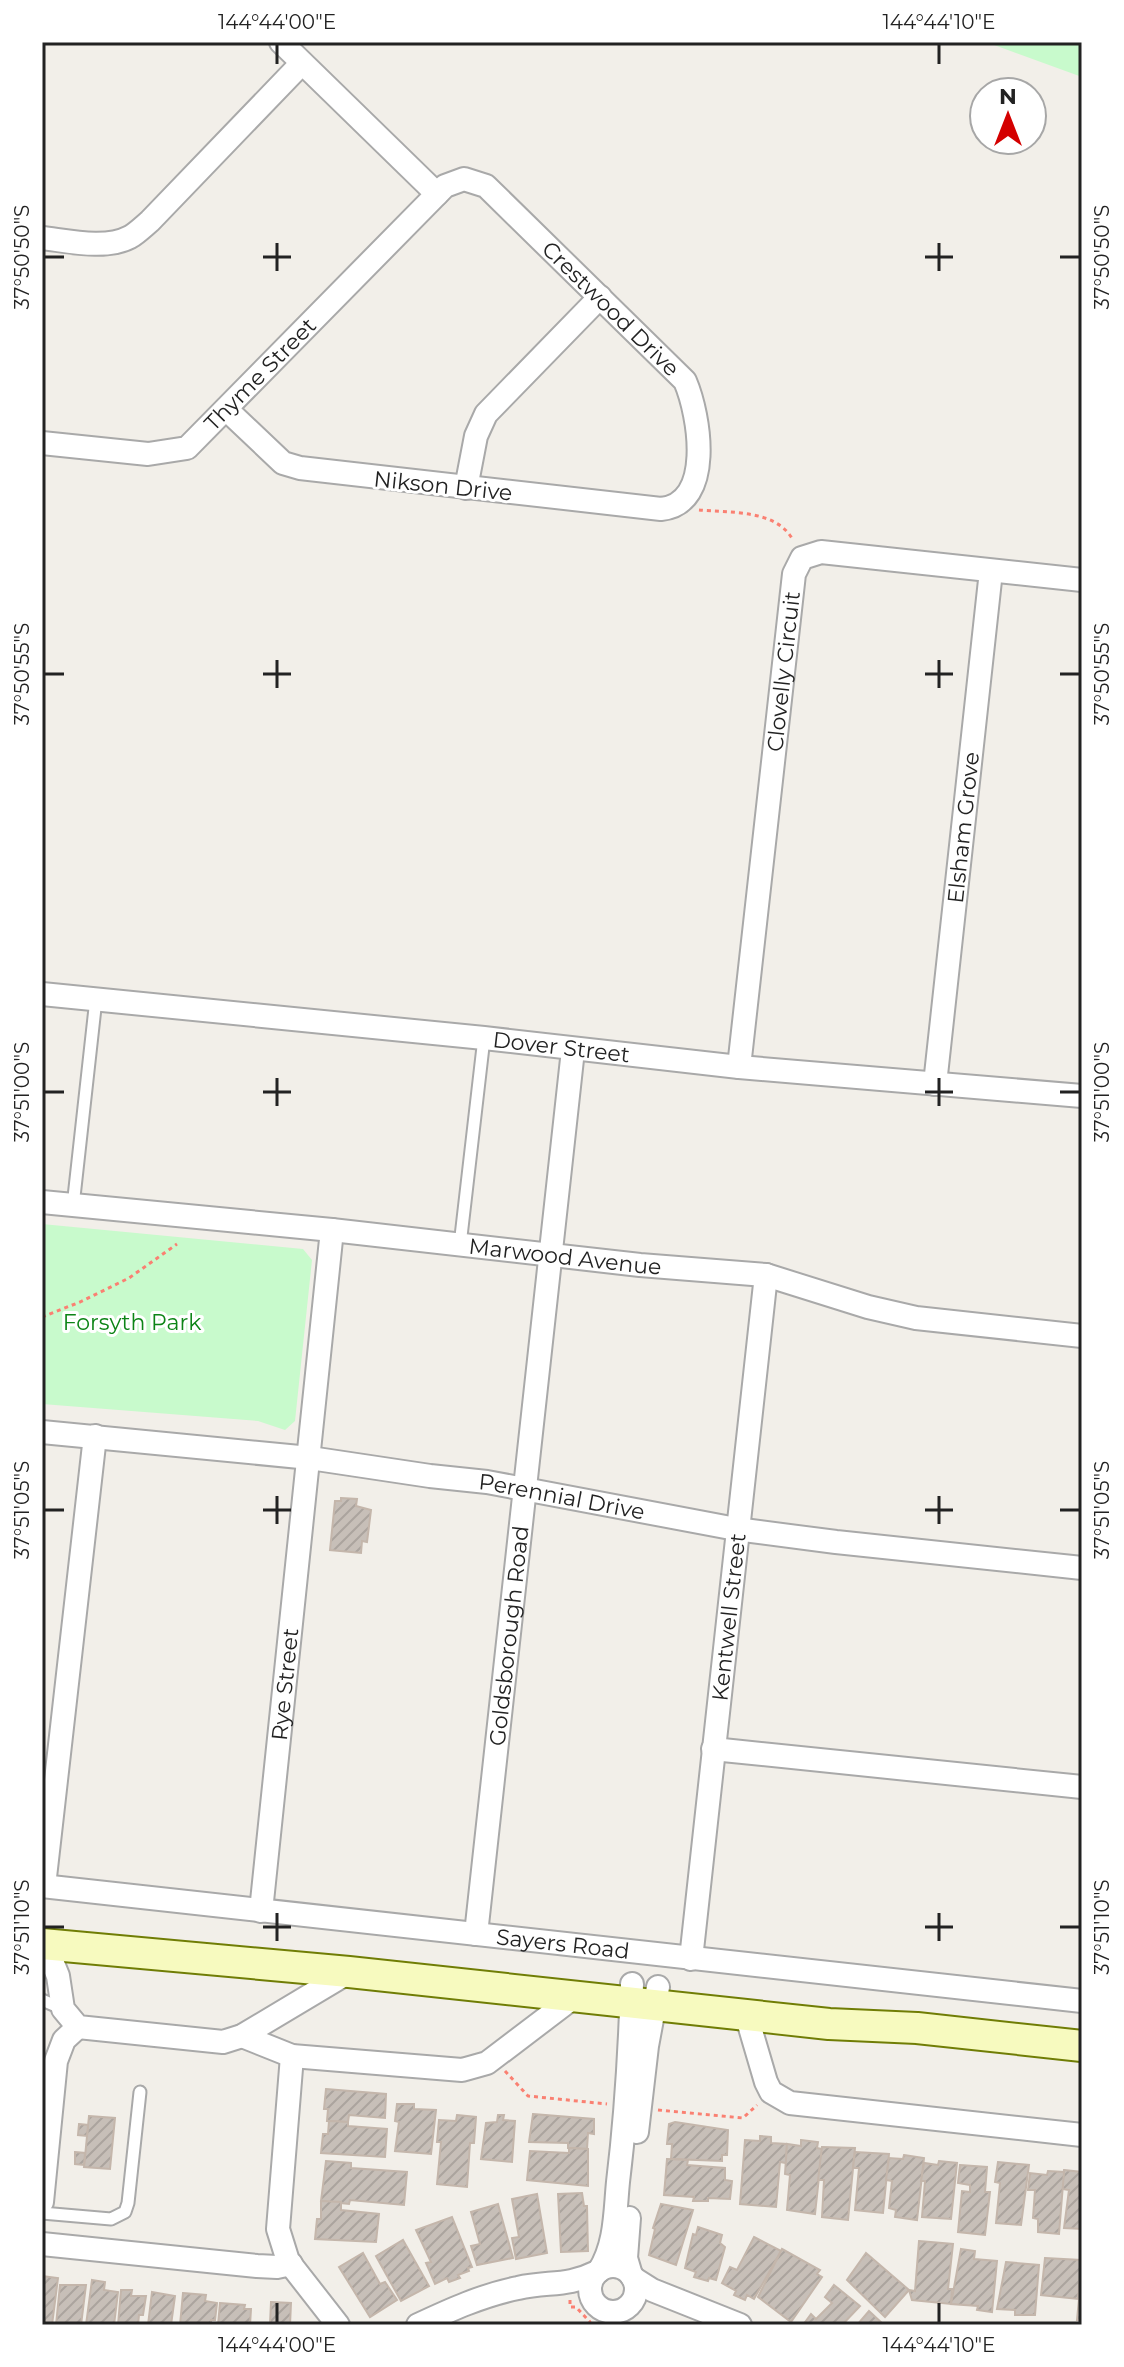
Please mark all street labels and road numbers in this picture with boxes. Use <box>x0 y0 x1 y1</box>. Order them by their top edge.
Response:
street label: Crestwood Drive <box>537 235 685 382</box>
street label: Thyme Street <box>198 312 322 436</box>
street label: Nikson Drive <box>372 465 514 507</box>
street label: Clovelly Circuit <box>761 590 805 753</box>
street label: Elsham Grove <box>941 750 985 905</box>
street label: Dover Street <box>491 1026 631 1068</box>
street label: Marwood Avenue <box>467 1232 662 1280</box>
street label: Perennial Drive <box>477 1468 647 1525</box>
street label: Goldsborough Road <box>483 1524 534 1747</box>
street label: Kentwell Street <box>706 1532 751 1702</box>
street label: Rye Street <box>265 1627 304 1742</box>
street label: Sayers Road <box>495 1923 631 1964</box>

